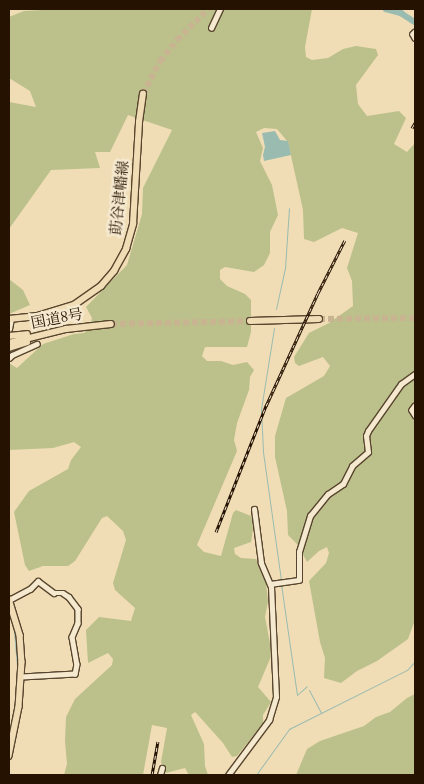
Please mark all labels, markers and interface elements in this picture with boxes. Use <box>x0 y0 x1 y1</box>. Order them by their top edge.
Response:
street label: 莇谷津幡線 <box>107 160 133 236</box>
street label: 国道8号 <box>29 305 85 333</box>

